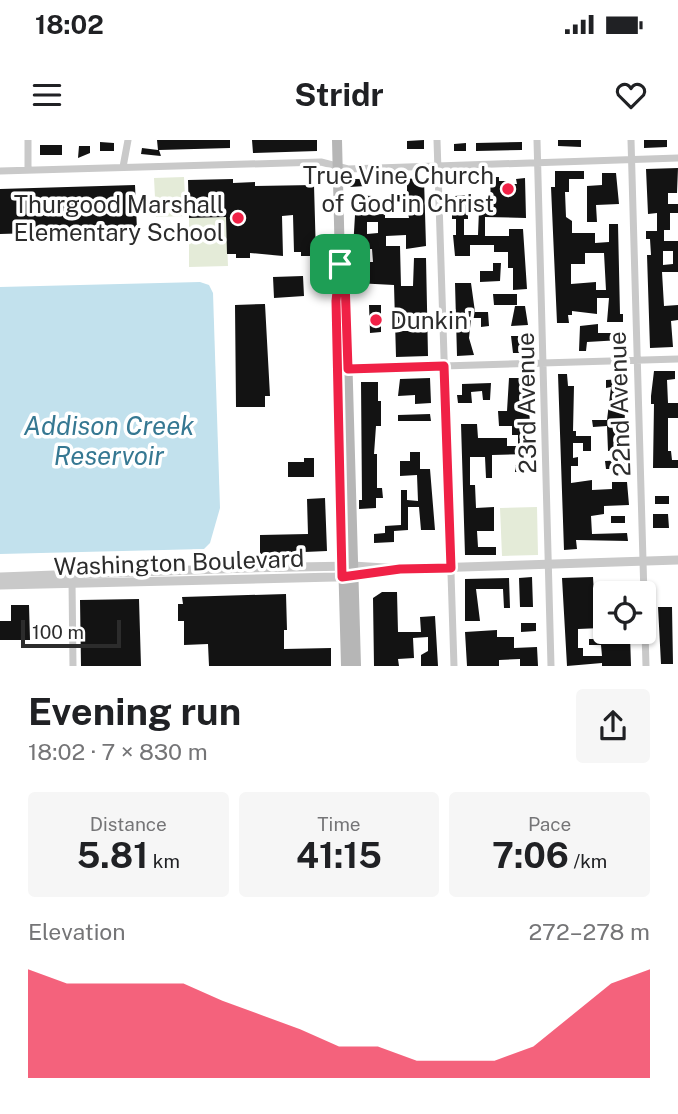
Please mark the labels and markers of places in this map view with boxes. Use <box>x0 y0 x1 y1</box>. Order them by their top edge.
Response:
place label: True Vine Church of God in Christ <box>303 161 494 217</box>
marker: True Vine Church of God in Christ <box>500 181 516 197</box>
place label: Thurgood Marshall Elementary School <box>13 190 224 246</box>
marker: Thurgood Marshall Elementary School <box>230 210 246 226</box>
pin <box>310 234 370 294</box>
place label: Dunkin' <box>390 306 473 334</box>
marker: Dunkin' <box>368 312 384 328</box>

